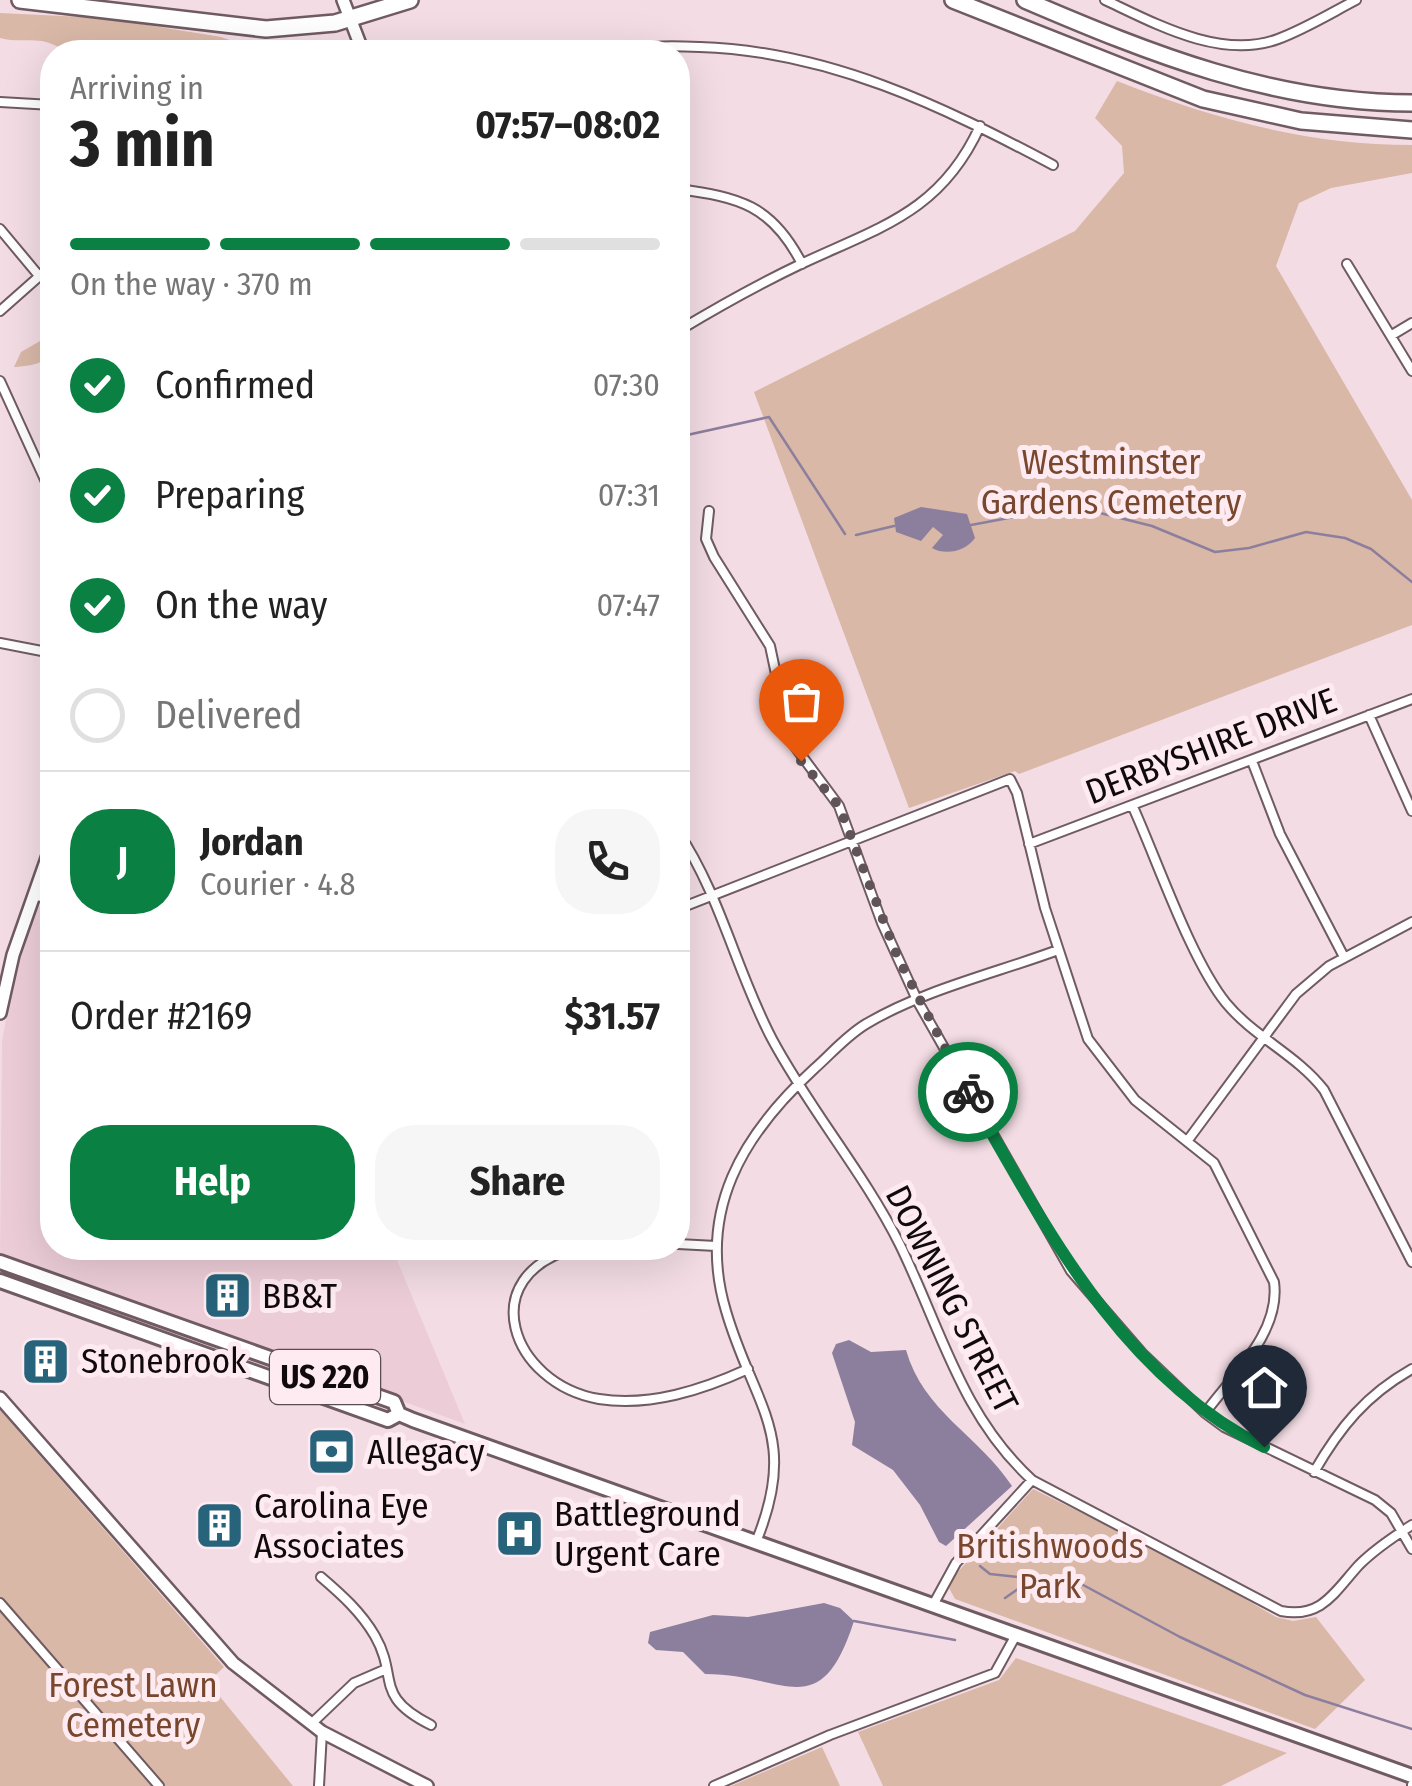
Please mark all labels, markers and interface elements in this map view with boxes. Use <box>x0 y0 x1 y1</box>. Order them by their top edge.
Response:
text: Arriving in <box>70 69 204 107</box>
text: 07:57–08:02 <box>475 102 660 148</box>
text: 3 min <box>70 105 215 183</box>
text: On the way · 370 m <box>70 265 313 303</box>
icon: check <box>70 358 125 413</box>
text: Confirmed <box>155 362 315 408</box>
text: 07:30 <box>593 366 660 404</box>
park label: Westminster Gardens Cemetery <box>981 441 1242 523</box>
icon: check <box>70 468 125 523</box>
text: Preparing <box>155 472 304 518</box>
text: 07:31 <box>598 476 660 514</box>
icon: check <box>70 578 125 633</box>
text: On the way <box>155 582 327 628</box>
text: 07:47 <box>596 586 660 624</box>
pin <box>759 659 844 762</box>
icon: bag <box>774 674 829 729</box>
street label: DERBYSHIRE DRIVE <box>1080 679 1342 813</box>
text: Delivered <box>155 692 302 738</box>
button: phone <box>555 809 660 914</box>
text: Jordan <box>200 819 304 865</box>
text: J <box>117 838 128 884</box>
text: Courier · 4.8 <box>200 865 356 903</box>
text: Order #2169 <box>70 993 253 1039</box>
text: $31.57 <box>565 993 660 1039</box>
courier <box>918 1042 1018 1142</box>
icon: bike <box>941 1065 996 1120</box>
button: Help <box>70 1125 355 1240</box>
button: Share <box>375 1125 660 1240</box>
street label: DOWNING STREET <box>877 1178 1028 1420</box>
building icon: BB&T <box>201 1270 253 1322</box>
place label: BB&T <box>262 1275 338 1317</box>
building icon: Stonebrook <box>20 1335 72 1387</box>
place label: Stonebrook <box>81 1340 247 1382</box>
pin <box>1222 1345 1307 1448</box>
road number: US 220 <box>270 1350 380 1404</box>
icon: home <box>1237 1360 1292 1415</box>
bank icon: Allegacy <box>306 1426 358 1478</box>
place label: Allegacy <box>367 1431 485 1473</box>
place label: Carolina Eye Associates <box>254 1485 429 1567</box>
place label: Battleground Urgent Care <box>554 1493 741 1575</box>
building icon: Carolina Eye Associates <box>193 1500 245 1552</box>
hospital icon: Battleground Urgent Care <box>493 1508 545 1560</box>
park label: Britishwoods Park <box>956 1525 1144 1607</box>
park label: Forest Lawn Cemetery <box>48 1664 218 1746</box>

